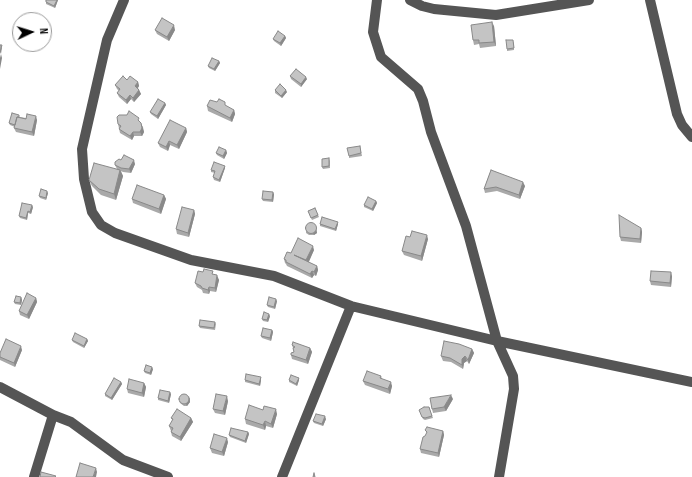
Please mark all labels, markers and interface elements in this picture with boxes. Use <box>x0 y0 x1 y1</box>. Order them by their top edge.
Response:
north arrow <box>12 12 52 52</box>
text: N <box>37 28 50 35</box>

